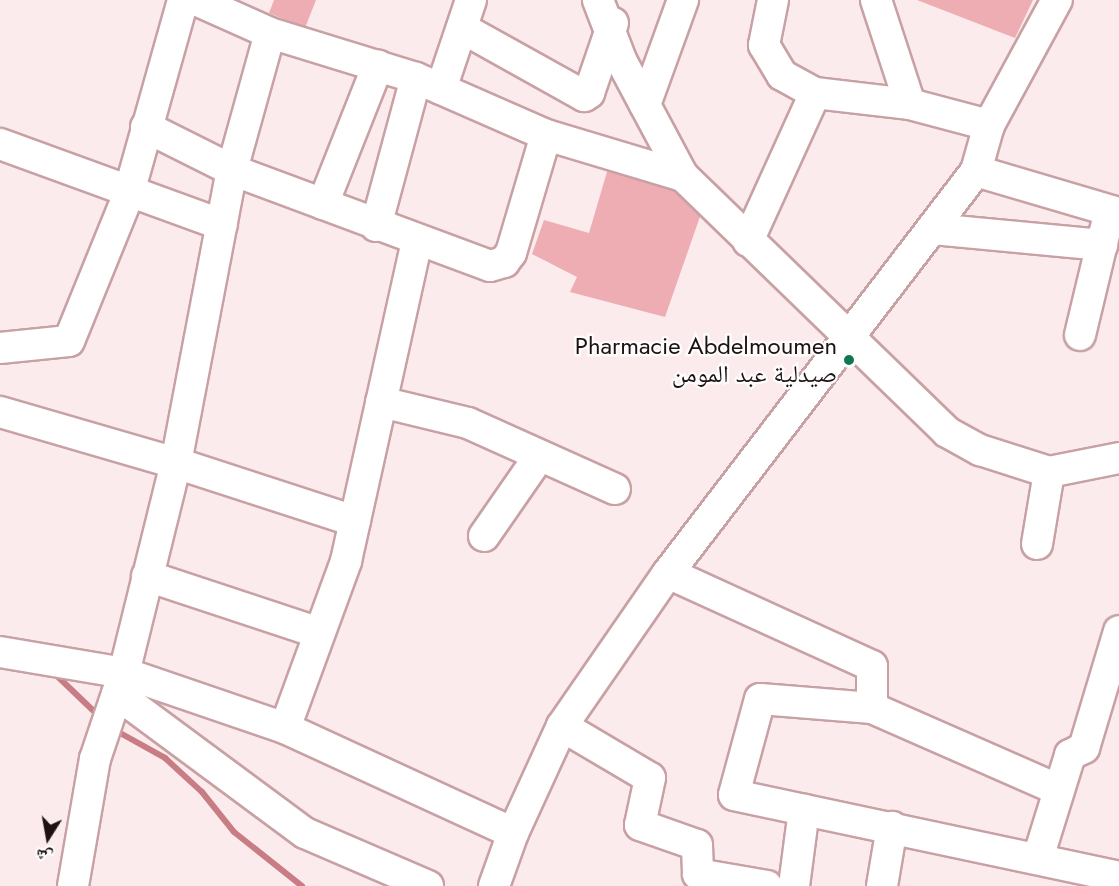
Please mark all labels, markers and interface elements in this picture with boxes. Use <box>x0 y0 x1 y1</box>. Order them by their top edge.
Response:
place label: Pharmacie Abdelmoumen صيدلية عبد المومن <box>575 332 837 388</box>
marker: Pharmacie Abdelmoumen صيدلية عبد المومن <box>842 353 856 367</box>
north arrow <box>18 808 78 868</box>
text: ش <box>34 843 55 869</box>

